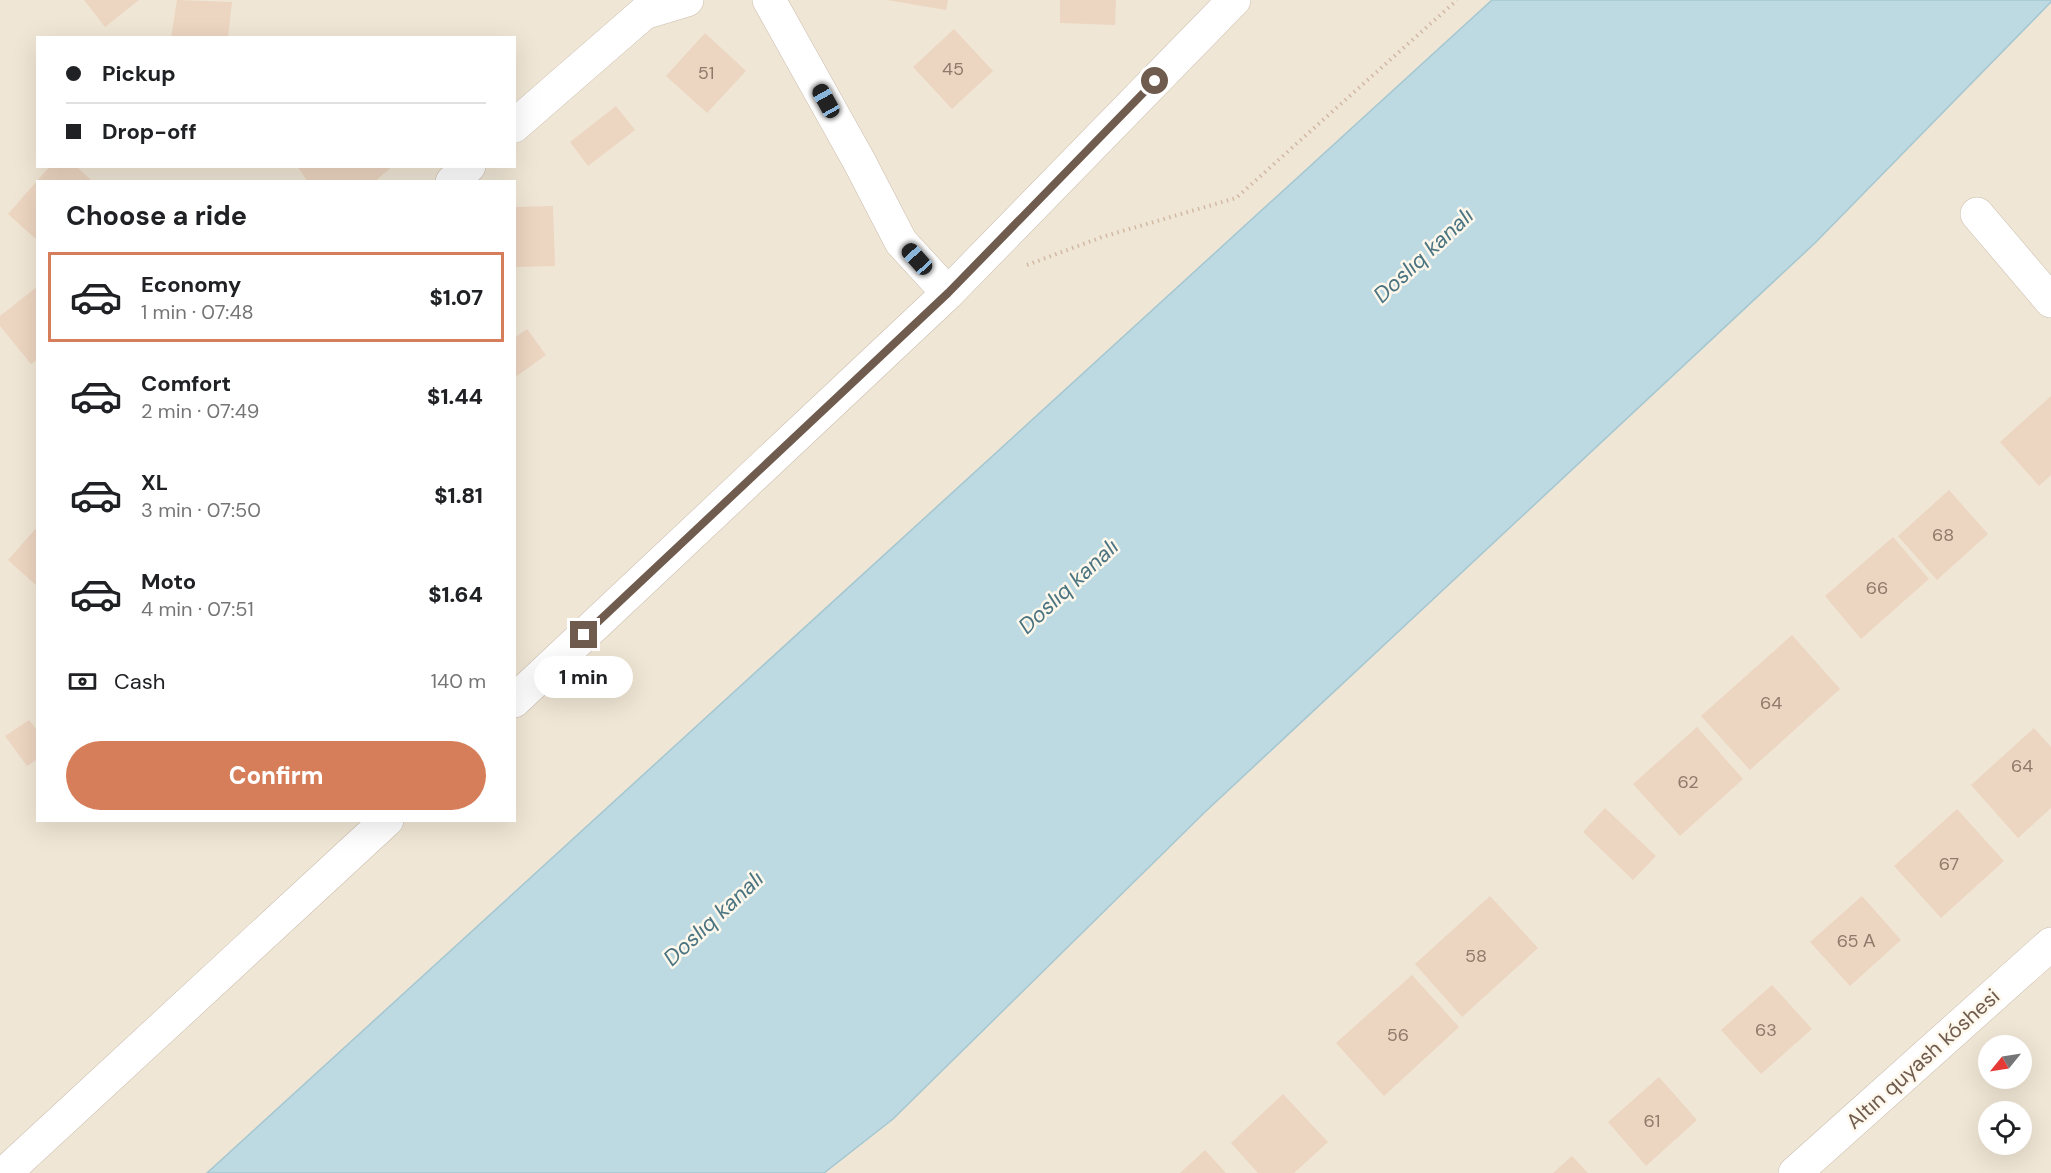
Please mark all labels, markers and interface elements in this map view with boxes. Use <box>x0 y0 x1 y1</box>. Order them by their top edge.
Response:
house number: 45 <box>942 57 964 81</box>
text: Pickup <box>102 59 176 88</box>
house number: 51 <box>698 61 714 85</box>
route start <box>1141 67 1168 94</box>
car <box>809 81 843 121</box>
text: Drop-off <box>102 117 197 146</box>
text: Choose a ride <box>66 198 247 233</box>
water label: Doslıq kanalı <box>1367 201 1480 309</box>
car <box>898 240 936 278</box>
icon: car <box>69 270 123 324</box>
text: Economy <box>141 270 241 299</box>
text: $1.07 <box>430 283 483 312</box>
text: 1 min · 07:48 <box>141 299 254 325</box>
icon: car <box>69 369 123 423</box>
text: Comfort <box>141 369 231 398</box>
text: $1.44 <box>427 382 483 411</box>
text: 2 min · 07:49 <box>141 398 259 424</box>
icon: car <box>69 468 123 522</box>
text: XL <box>141 468 168 497</box>
text: $1.81 <box>434 481 483 510</box>
text: 3 min · 07:50 <box>141 497 261 523</box>
house number: 68 <box>1932 523 1954 547</box>
water label: Doslıq kanalı <box>1012 532 1125 640</box>
icon: car <box>69 567 123 621</box>
text: Moto <box>141 567 196 596</box>
house number: 66 <box>1866 576 1888 600</box>
text: $1.64 <box>428 580 483 609</box>
text: 4 min · 07:51 <box>141 596 254 622</box>
route end <box>570 621 597 648</box>
callout: 1 min <box>534 656 634 698</box>
text: 1 min <box>559 664 608 690</box>
icon: cash <box>66 665 99 698</box>
text: Cash <box>114 667 165 696</box>
text: 140 m <box>431 668 486 694</box>
house number: 64 <box>1760 691 1782 715</box>
button: Confirm <box>66 741 486 810</box>
house number: 64 <box>2011 754 2033 778</box>
house number: 62 <box>1677 770 1699 794</box>
house number: 67 <box>1939 852 1959 876</box>
water label: Doslıq kanalı <box>657 864 770 972</box>
house number: 65 А <box>1837 929 1875 953</box>
house number: 58 <box>1465 944 1487 968</box>
street label: Altın quyash kóshesi <box>1840 983 2006 1135</box>
house number: 63 <box>1755 1018 1777 1042</box>
house number: 56 <box>1387 1023 1409 1047</box>
north arrow <box>1978 1035 2032 1089</box>
map controls <box>1978 1035 2032 1155</box>
button: locate <box>1978 1101 2032 1155</box>
house number: 61 <box>1644 1109 1660 1133</box>

